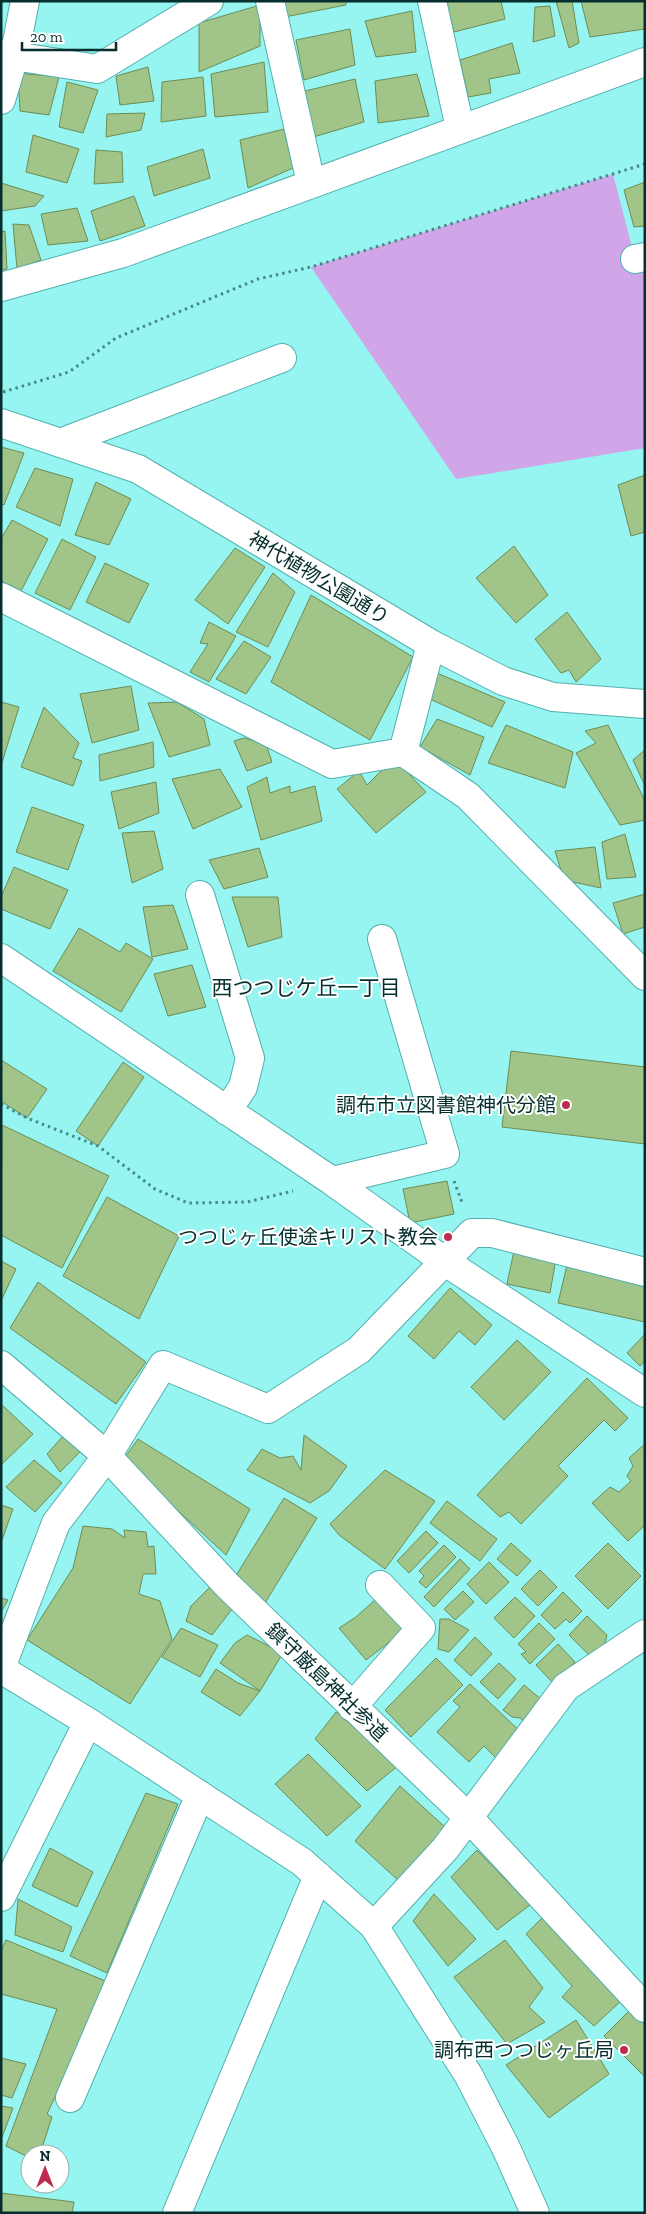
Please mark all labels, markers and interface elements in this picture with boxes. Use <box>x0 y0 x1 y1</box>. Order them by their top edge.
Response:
scale bar <box>22 20 116 52</box>
text: 20 m <box>30 28 63 46</box>
street label: 神代植物公園通り <box>244 527 394 629</box>
district label: 西つつじケ丘一丁目 <box>212 975 401 1000</box>
place label: 調布市立図書館神代分館 <box>336 1093 556 1117</box>
marker: 調布市立図書館神代分館 <box>560 1099 572 1111</box>
place label: つつじヶ丘使途キリスト教会 <box>178 1225 438 1249</box>
marker: つつじヶ丘使途キリスト教会 <box>442 1231 454 1243</box>
street label: 鎮守厳島神社参道 <box>261 1618 393 1746</box>
place label: 調布西つつじヶ丘局 <box>434 2038 614 2062</box>
marker: 調布西つつじヶ丘局 <box>618 2044 630 2056</box>
north arrow <box>20 2144 70 2194</box>
text: N <box>40 2148 51 2165</box>

